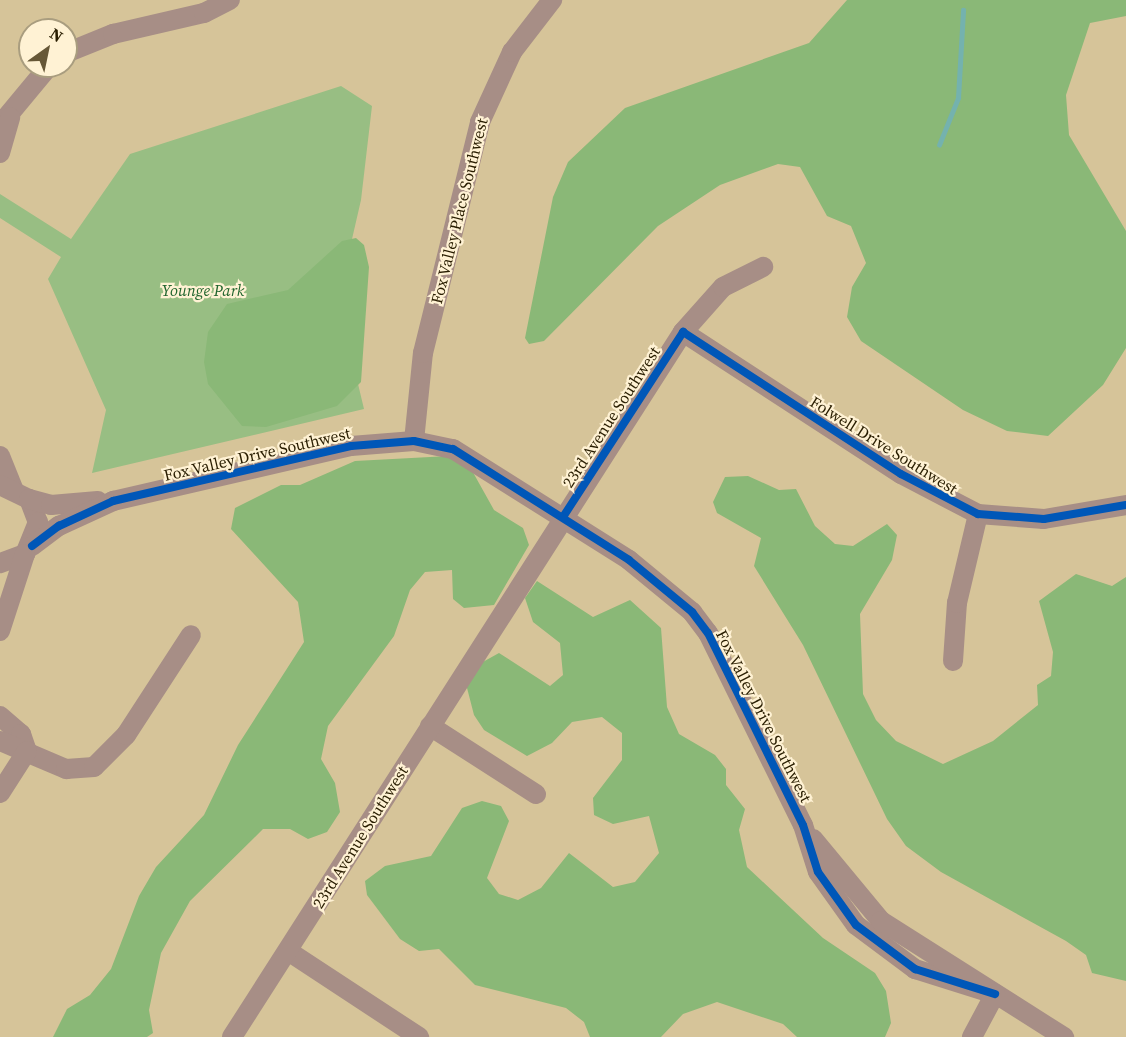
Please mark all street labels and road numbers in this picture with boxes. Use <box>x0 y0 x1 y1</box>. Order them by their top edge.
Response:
street label: Fox Valley Place Southwest <box>427 116 491 306</box>
street label: 23rd Avenue Southwest <box>558 343 664 491</box>
street label: Folwell Drive Southwest <box>807 392 961 498</box>
street label: Fox Valley Drive Southwest <box>162 423 352 485</box>
street label: Fox Valley Drive Southwest <box>712 626 816 806</box>
street label: 23rd Avenue Southwest <box>308 762 412 912</box>

